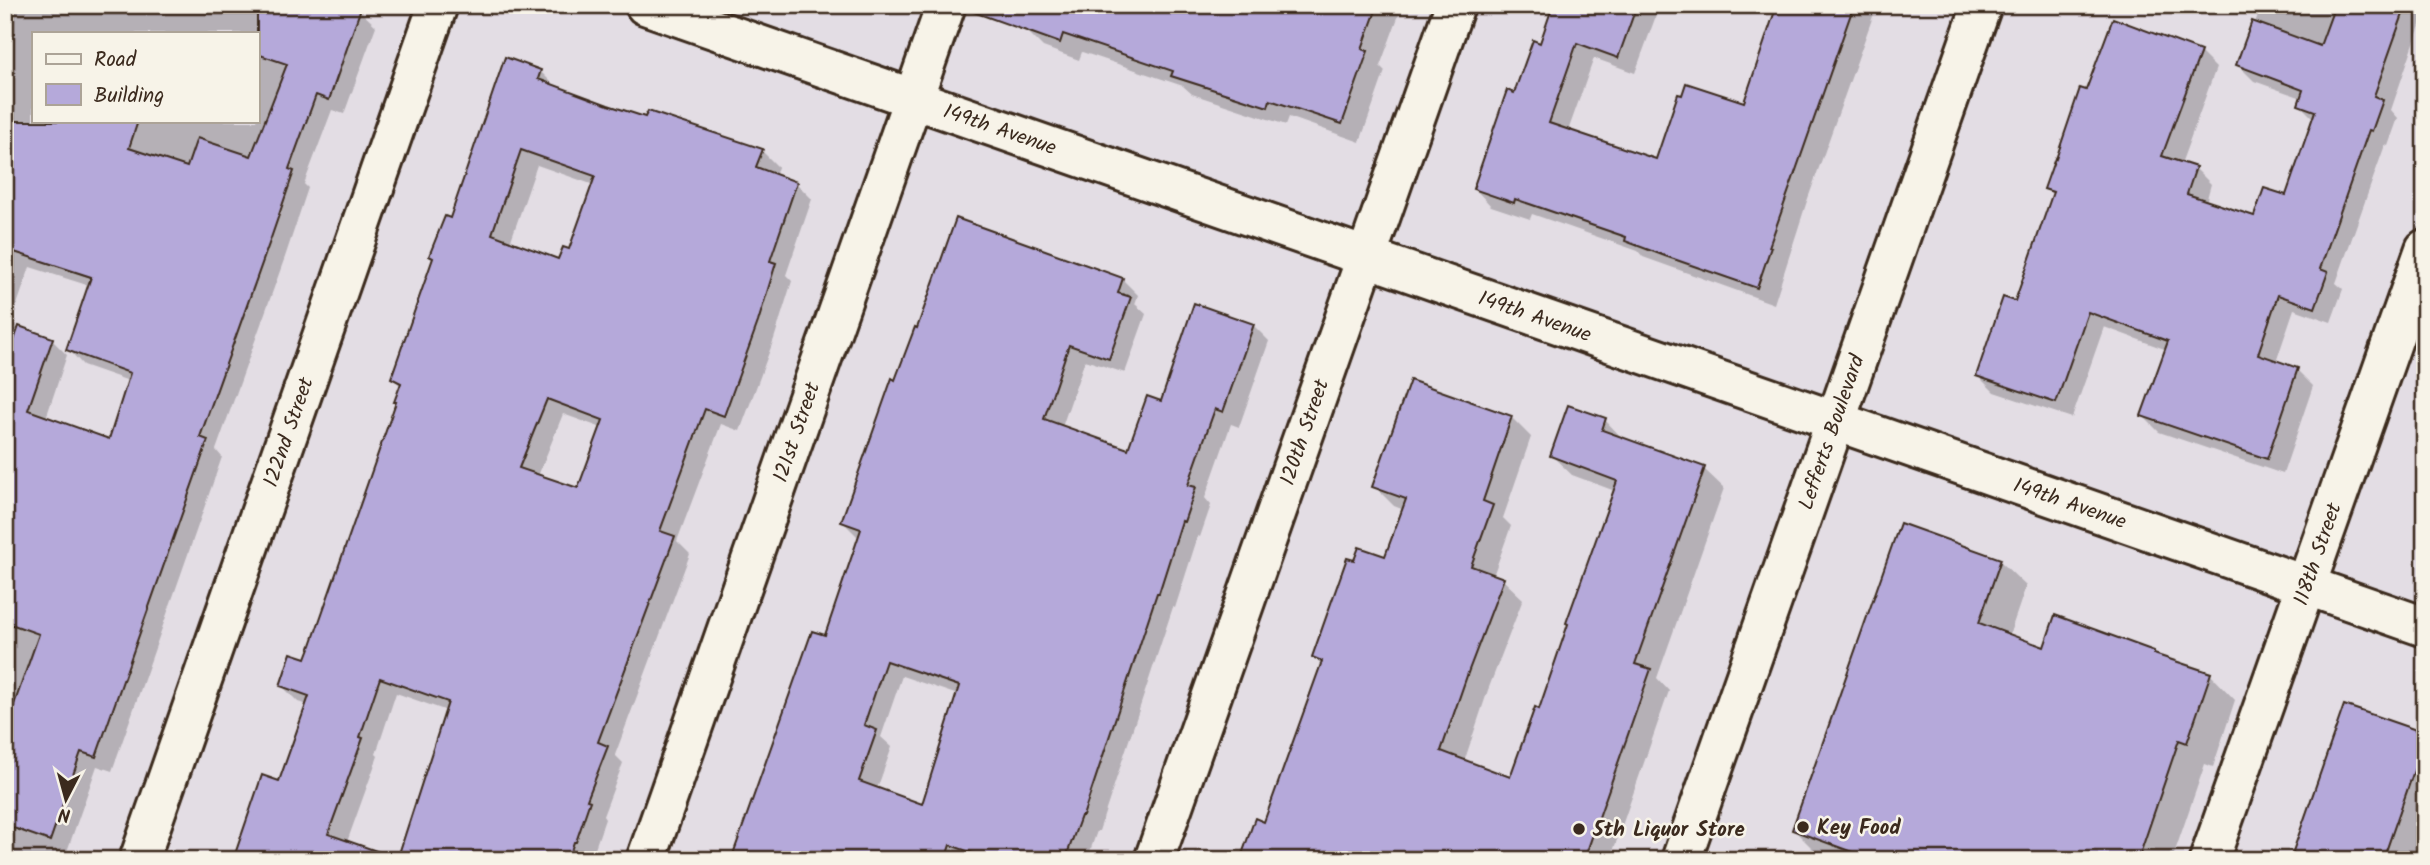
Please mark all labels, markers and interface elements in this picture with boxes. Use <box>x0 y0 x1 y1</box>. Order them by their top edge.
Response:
legend <box>32 32 259 122</box>
text: Road <box>94 44 137 77</box>
text: Building <box>94 80 164 113</box>
street label: 149th Avenue <box>938 96 1061 165</box>
street label: 149th Avenue <box>1473 283 1596 352</box>
street label: Lefferts Boulevard <box>1790 350 1875 515</box>
street label: 122nd Street <box>255 372 324 492</box>
street label: 120th Street <box>1272 374 1339 490</box>
street label: 121st Street <box>765 377 830 487</box>
street label: 149th Avenue <box>2008 470 2131 539</box>
street label: 118th Street <box>2285 498 2352 610</box>
north arrow <box>32 764 102 834</box>
text: N <box>57 798 72 829</box>
place label: Key Food <box>1817 812 1901 845</box>
place label: 5th Liquor Store <box>1592 814 1745 847</box>
marker: Key Food <box>1795 819 1811 835</box>
marker: 5th Liquor Store <box>1571 821 1587 837</box>

